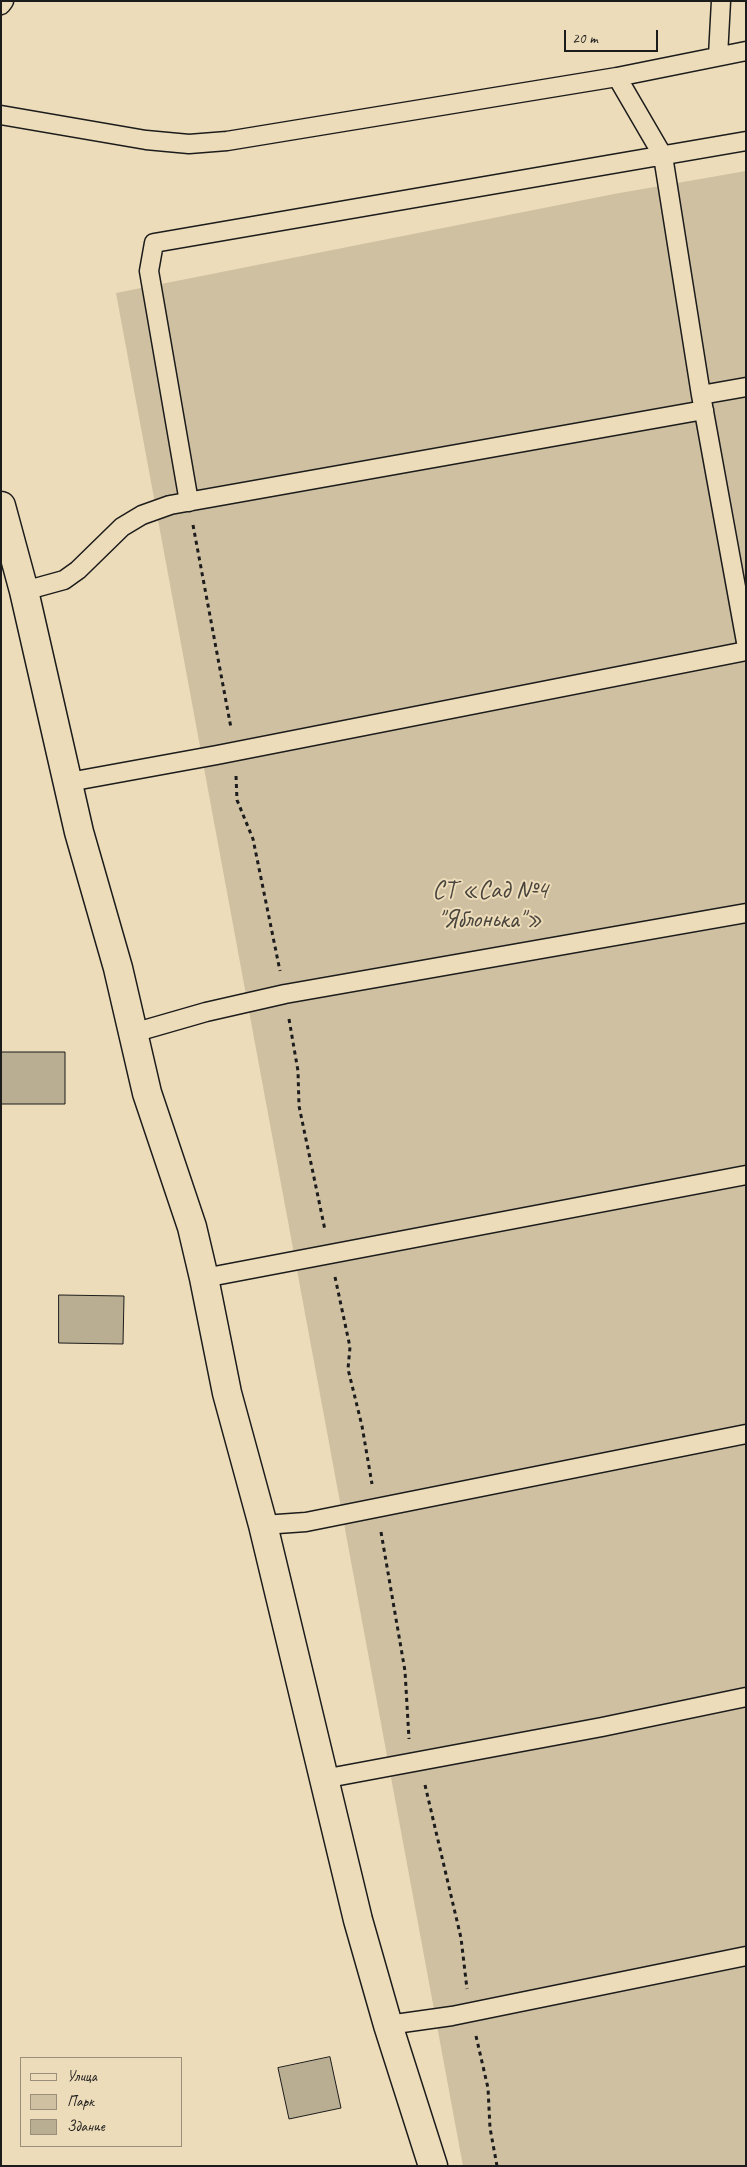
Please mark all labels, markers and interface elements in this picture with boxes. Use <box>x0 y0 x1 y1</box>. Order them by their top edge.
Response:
scale bar <box>567 20 661 52</box>
text: 20 m <box>572 29 598 48</box>
park label: СТ «Сад №4 "Яблонька"» <box>432 876 548 935</box>
legend <box>20 2057 182 2147</box>
text: Улица <box>67 2067 97 2086</box>
text: Парк <box>67 2092 94 2111</box>
text: Здание <box>67 2117 105 2136</box>

